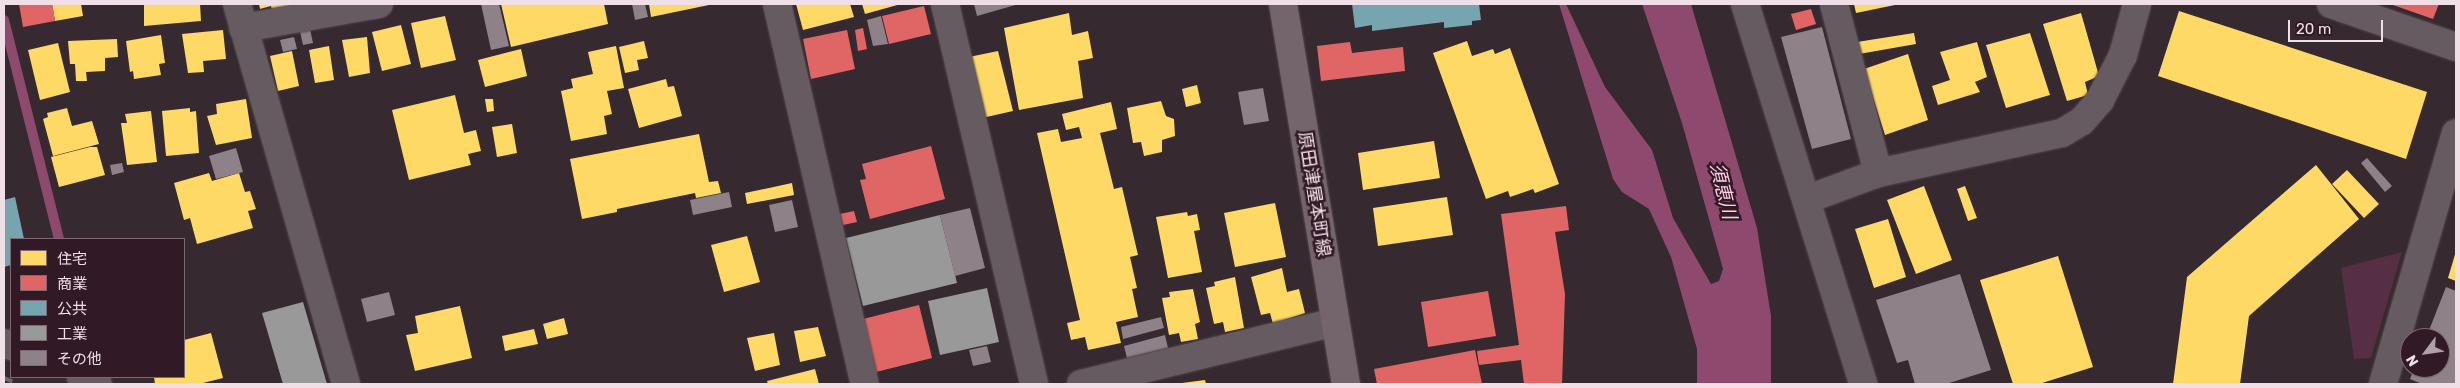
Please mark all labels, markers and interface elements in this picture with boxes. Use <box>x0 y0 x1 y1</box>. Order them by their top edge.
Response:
scale bar <box>2290 10 2385 42</box>
text: 20 m <box>2296 20 2331 38</box>
street label: 原田津屋本町線 <box>1293 130 1335 258</box>
water label: 須恵川 <box>1705 161 1741 221</box>
legend <box>10 238 185 378</box>
text: 住宅 <box>57 250 87 268</box>
text: 商業 <box>57 275 87 293</box>
text: 公共 <box>57 300 87 318</box>
text: 工業 <box>57 325 87 343</box>
north arrow <box>2400 328 2450 378</box>
text: その他 <box>57 350 102 368</box>
text: N <box>2403 352 2422 369</box>

